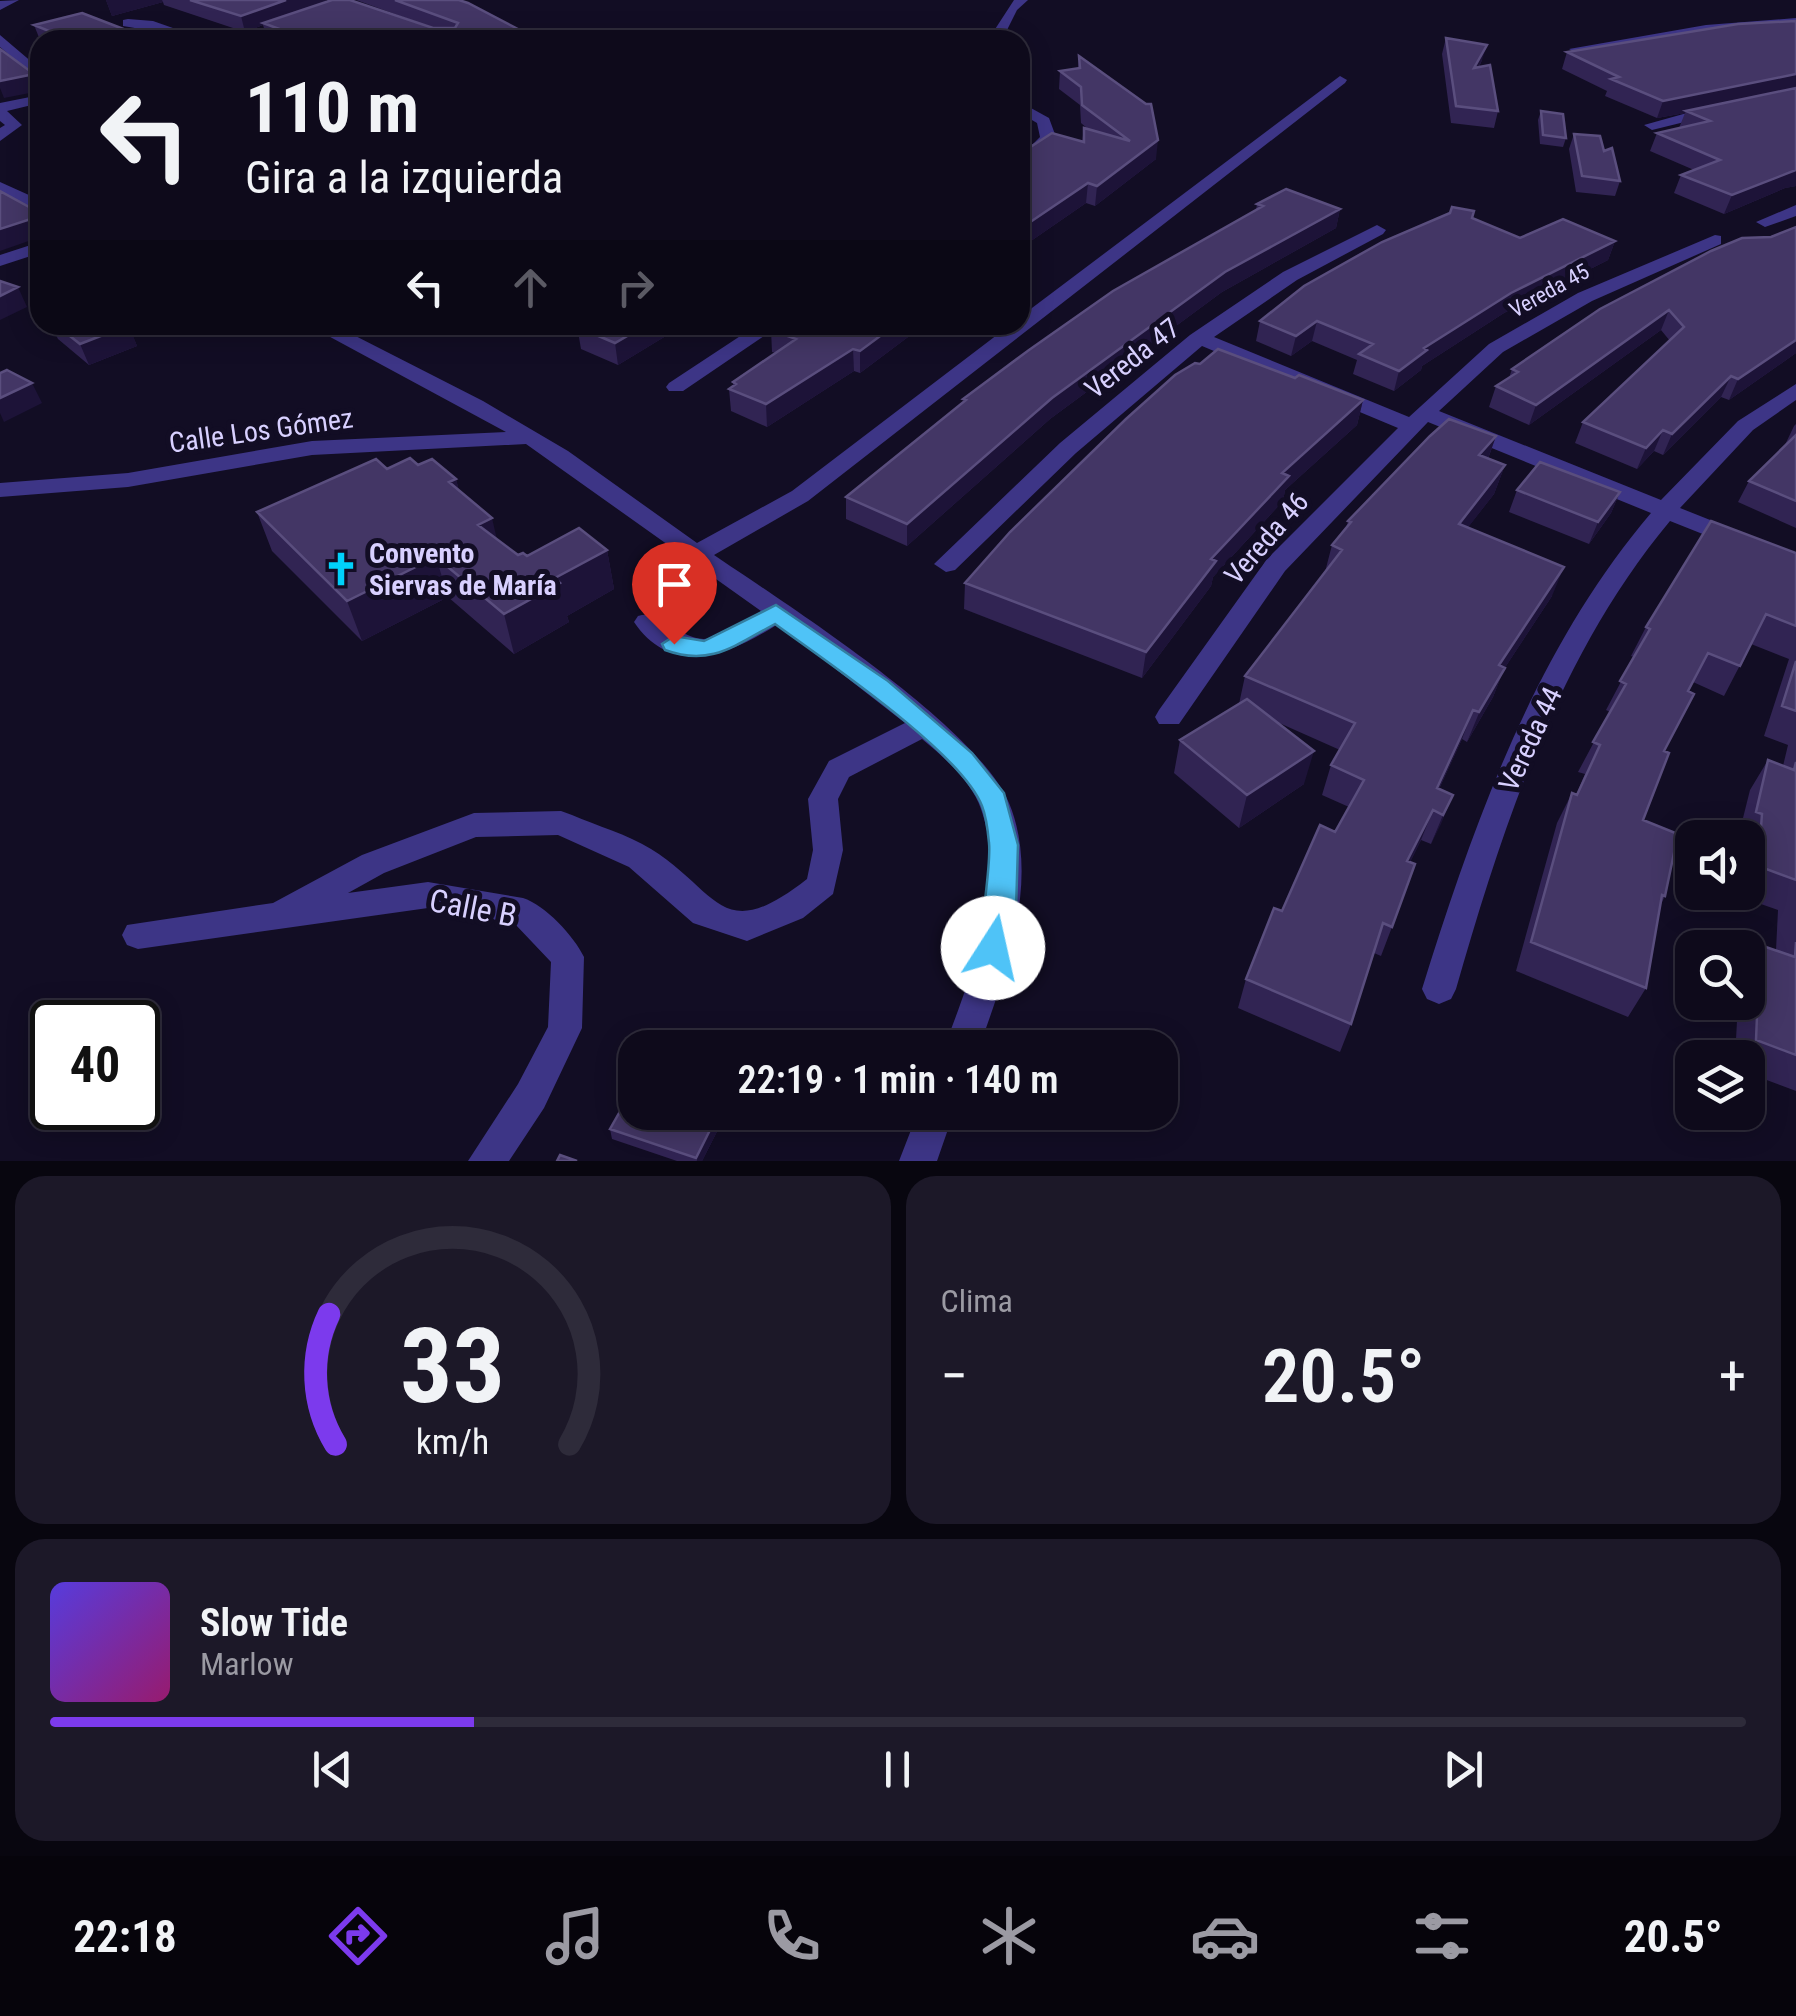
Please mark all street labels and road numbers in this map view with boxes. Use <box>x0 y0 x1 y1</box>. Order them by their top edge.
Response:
street label: Vereda 45 <box>1505 258 1593 323</box>
street label: Vereda 47 <box>1078 311 1186 406</box>
street label: Calle Los Gómez <box>167 401 355 460</box>
street label: Vereda 46 <box>1218 486 1315 591</box>
street label: Vereda 44 <box>1492 682 1569 796</box>
street label: Calle B <box>426 881 520 935</box>

